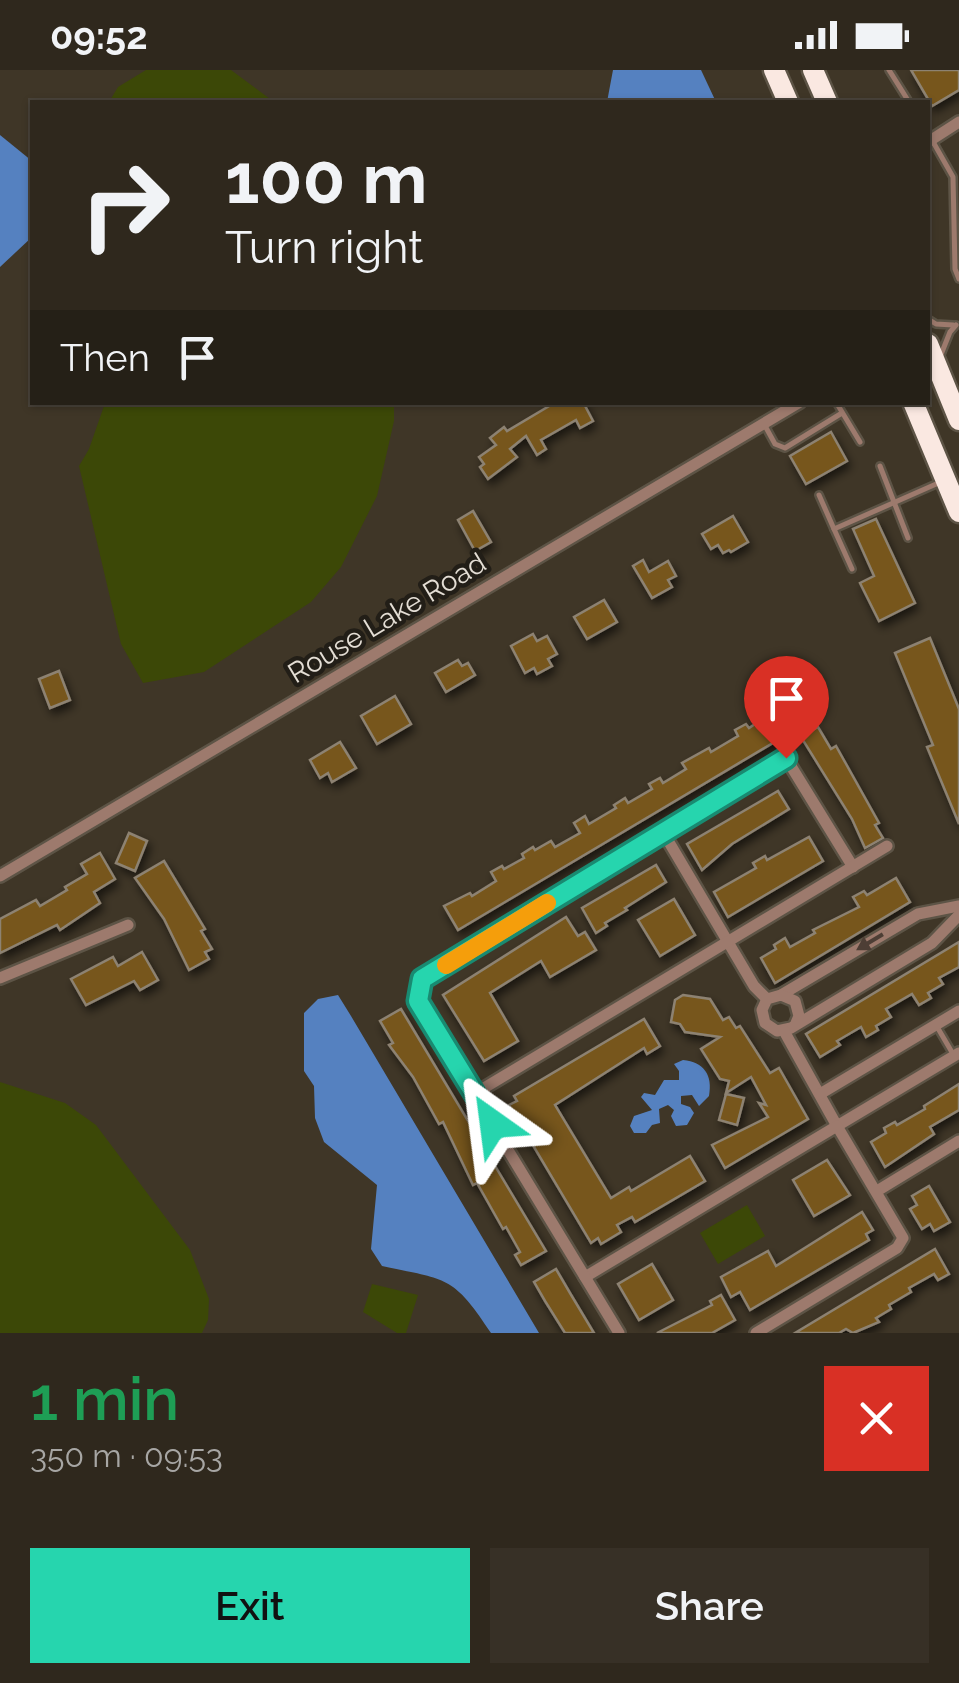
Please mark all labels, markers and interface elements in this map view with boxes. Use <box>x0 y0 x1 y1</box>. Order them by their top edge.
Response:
text: 09:52 <box>50 13 148 58</box>
text: 100 m <box>225 137 428 219</box>
icon: right <box>60 140 190 270</box>
text: Turn right <box>225 221 423 274</box>
icon: arrive <box>170 330 225 385</box>
text: Then <box>60 335 150 380</box>
street label: Rouse Lake Road <box>282 546 492 690</box>
pin <box>744 656 829 759</box>
icon: arrive <box>759 671 814 726</box>
one-way arrow <box>856 933 884 950</box>
position arrow <box>441 1072 545 1176</box>
text: 1 min <box>30 1364 179 1434</box>
button: close <box>824 1366 929 1471</box>
text: 350 m · 09:53 <box>30 1437 223 1474</box>
button: Exit <box>30 1548 470 1663</box>
button: Share <box>490 1548 929 1663</box>

